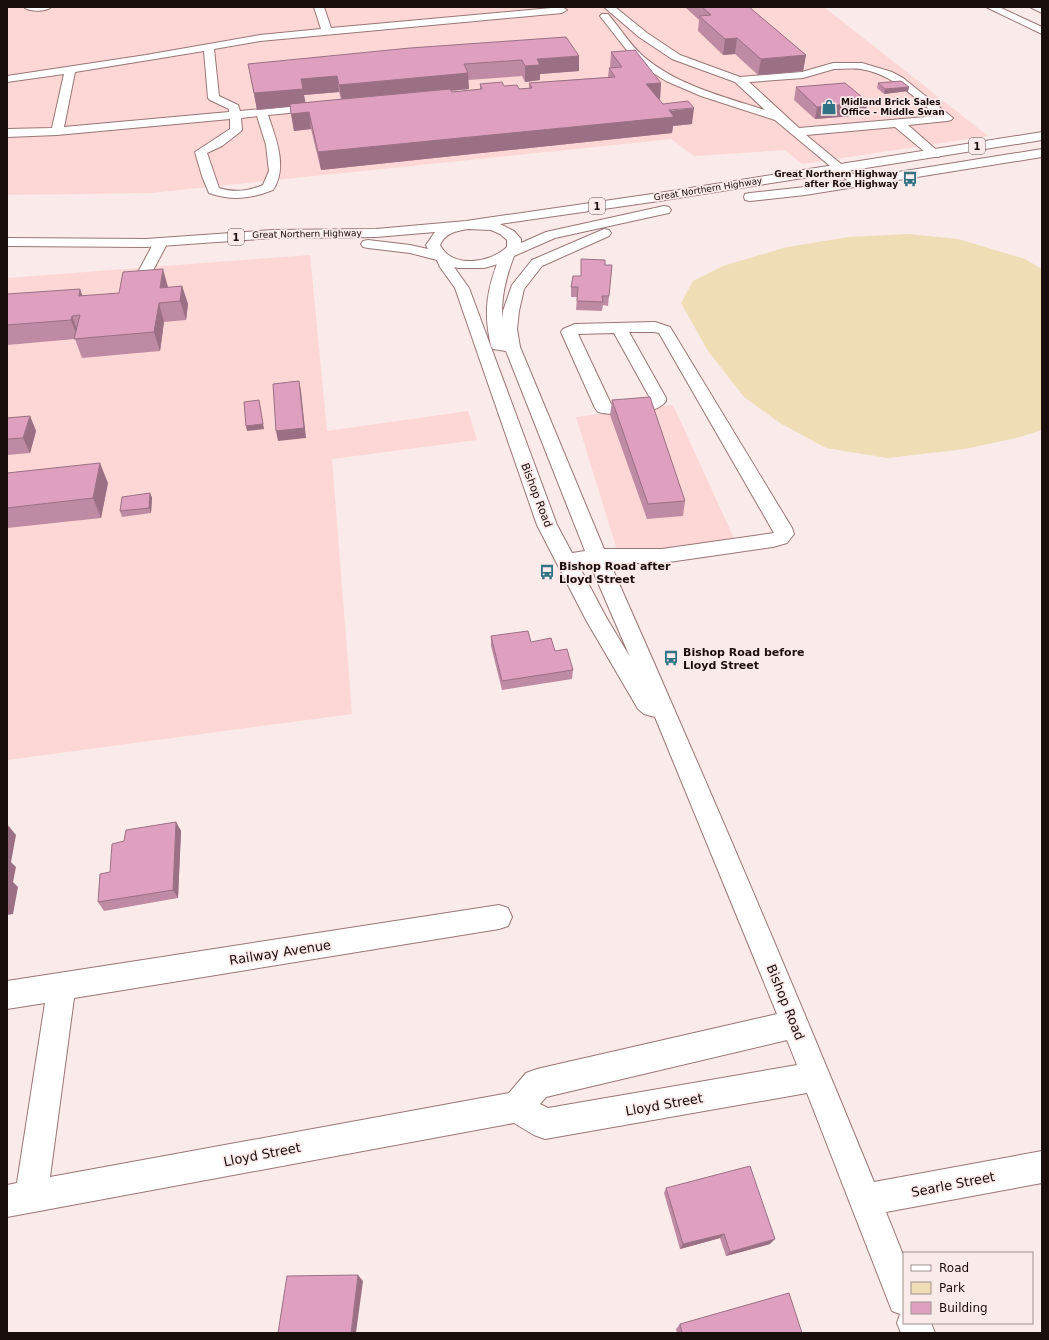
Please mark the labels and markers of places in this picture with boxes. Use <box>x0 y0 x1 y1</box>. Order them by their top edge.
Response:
place label: Midland Brick Sales Office - Middle Swan <box>841 97 945 117</box>
shop icon: Midland Brick Sales Office - Middle Swan <box>820 98 838 116</box>
place label: Great Northern Highway after Roe Highway <box>774 169 898 189</box>
bus stop icon: Great Northern Highway after Roe Highway <box>901 170 919 188</box>
place label: Bishop Road after Lloyd Street <box>559 560 671 586</box>
bus stop icon: Bishop Road after Lloyd Street <box>538 563 556 581</box>
place label: Bishop Road before Lloyd Street <box>683 646 805 672</box>
bus stop icon: Bishop Road before Lloyd Street <box>662 649 680 667</box>

